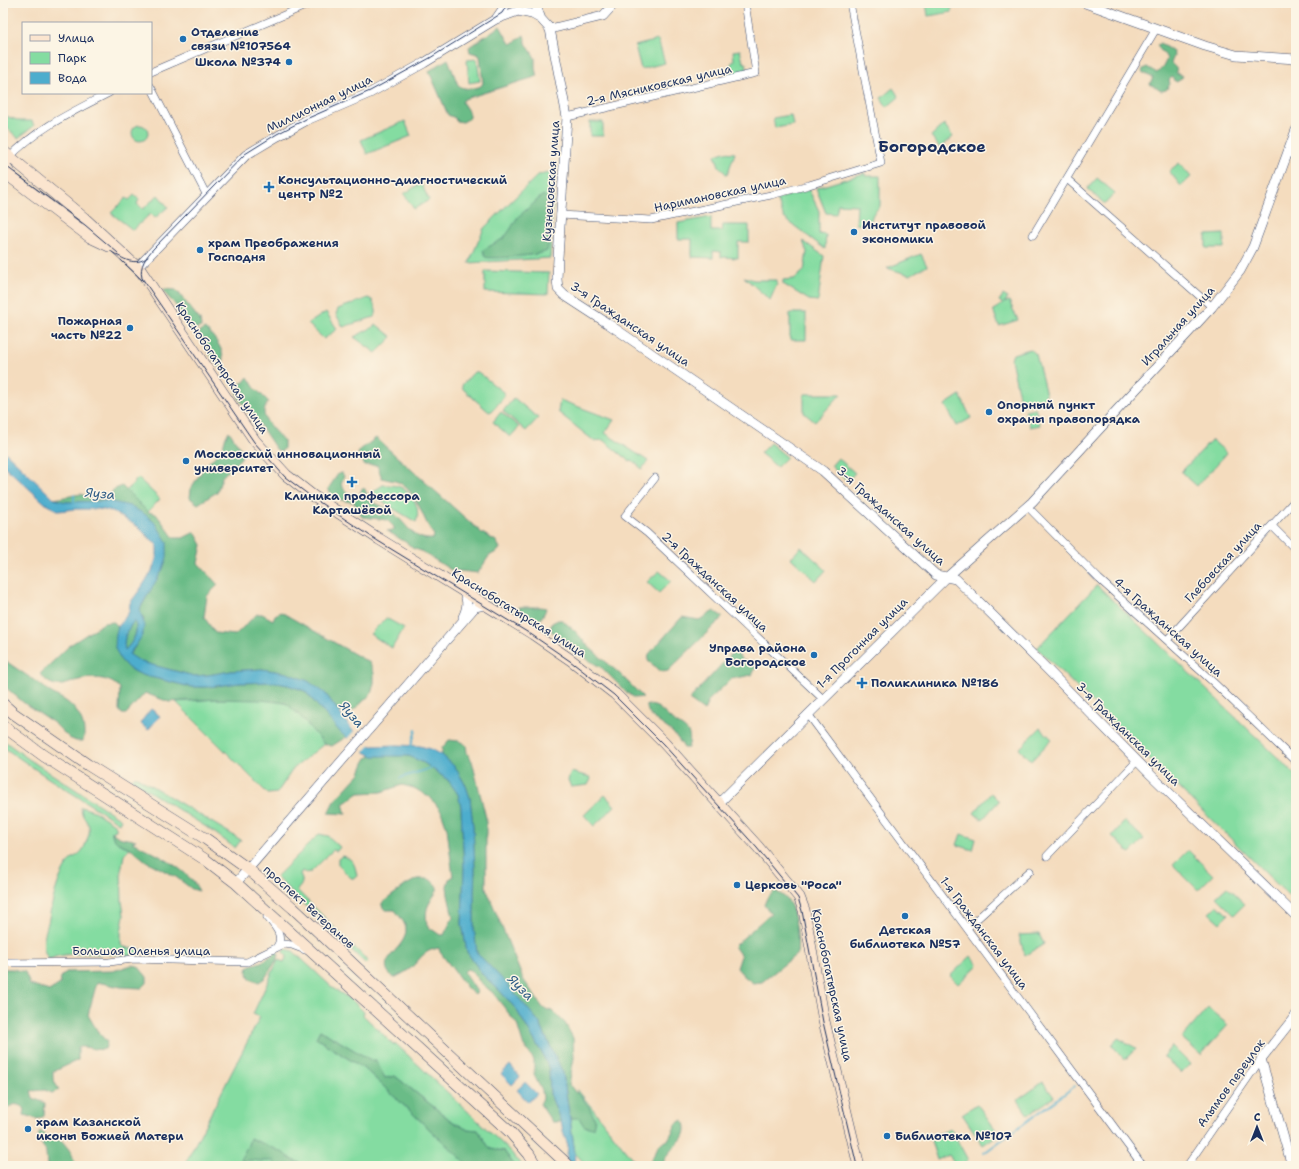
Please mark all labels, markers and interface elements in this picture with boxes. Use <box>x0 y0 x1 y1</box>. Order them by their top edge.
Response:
legend <box>22 22 152 94</box>
place label: Отделение связи №107564 <box>191 24 291 54</box>
text: Улица <box>58 30 95 46</box>
marker: Отделение связи №107564 <box>178 34 188 44</box>
text: Парк <box>58 50 87 66</box>
place label: Школа №374 <box>195 54 282 70</box>
marker: Школа №374 <box>284 57 294 67</box>
street label: 2-я Мясниковская улица <box>585 60 734 109</box>
text: Вода <box>58 70 87 86</box>
street label: Миллионная улица <box>263 71 375 137</box>
street label: Кузнецовская улица <box>539 119 563 242</box>
district label: Богородское <box>878 136 986 157</box>
place label: Консультационно-диагностический центр №2 <box>278 172 508 202</box>
street label: Наримановская улица <box>653 172 788 216</box>
marker: Консультационно-диагностический центр №2 <box>263 181 275 193</box>
place label: Институт правовой экономики <box>862 217 987 247</box>
marker: Институт правовой экономики <box>849 227 859 237</box>
place label: храм Преображения Господня <box>208 235 339 265</box>
marker: храм Преображения Господня <box>195 245 205 255</box>
street label: 3-я Гражданская улица <box>567 278 693 370</box>
street label: Игральная улица <box>1138 282 1218 369</box>
street label: Краснобогатырская улица <box>172 299 272 437</box>
place label: Пожарная часть №22 <box>51 313 123 343</box>
marker: Пожарная часть №22 <box>125 323 135 333</box>
place label: Опорный пункт охраны правопорядка <box>997 397 1141 427</box>
marker: Опорный пункт охраны правопорядка <box>984 407 994 417</box>
place label: Московский инновационный университет <box>194 446 381 476</box>
marker: Московский инновационный университет <box>181 456 191 466</box>
street label: 3-я Гражданская улица <box>833 463 949 569</box>
marker: Клиника профессора Карташёвой <box>346 476 358 488</box>
water label: Яуза <box>83 484 116 503</box>
place label: Клиника профессора Карташёвой <box>284 488 421 518</box>
street label: Глебовская улица <box>1181 518 1265 606</box>
street label: 2-я Гражданская улица <box>658 528 772 636</box>
street label: Краснобогатырская улица <box>449 565 590 661</box>
street label: 4-я Гражданская улица <box>1110 574 1226 680</box>
street label: 1-я Прогонная улица <box>813 594 911 692</box>
place label: Управа района Богородское <box>709 640 807 670</box>
marker: Управа района Богородское <box>809 650 819 660</box>
place label: Поликлиника №186 <box>871 675 999 691</box>
marker: Поликлиника №186 <box>856 677 868 689</box>
street label: 3-я Гражданская улица <box>1073 679 1184 790</box>
water label: Яуза <box>335 697 368 731</box>
street label: проспект Ветеранов <box>260 862 358 952</box>
street label: 1-я Гражданская улица <box>936 873 1032 993</box>
place label: Церковь "Роса" <box>745 877 842 893</box>
marker: Церковь "Роса" <box>732 880 742 890</box>
street label: Краснобогатырская улица <box>808 907 856 1063</box>
marker: Детская библиотека №57 <box>900 911 910 921</box>
place label: Детская библиотека №57 <box>850 922 961 952</box>
street label: Большая Оленья улица <box>72 943 211 959</box>
water label: Яуза <box>503 970 537 1004</box>
street label: Алымов переулок <box>1194 1035 1269 1130</box>
north arrow <box>1237 1107 1277 1147</box>
text: С <box>1254 1110 1261 1125</box>
place label: храм Казанской иконы Божией Матери <box>36 1114 184 1144</box>
marker: храм Казанской иконы Божией Матери <box>23 1124 33 1134</box>
place label: Библиотека №107 <box>895 1128 1013 1144</box>
marker: Библиотека №107 <box>882 1131 892 1141</box>

